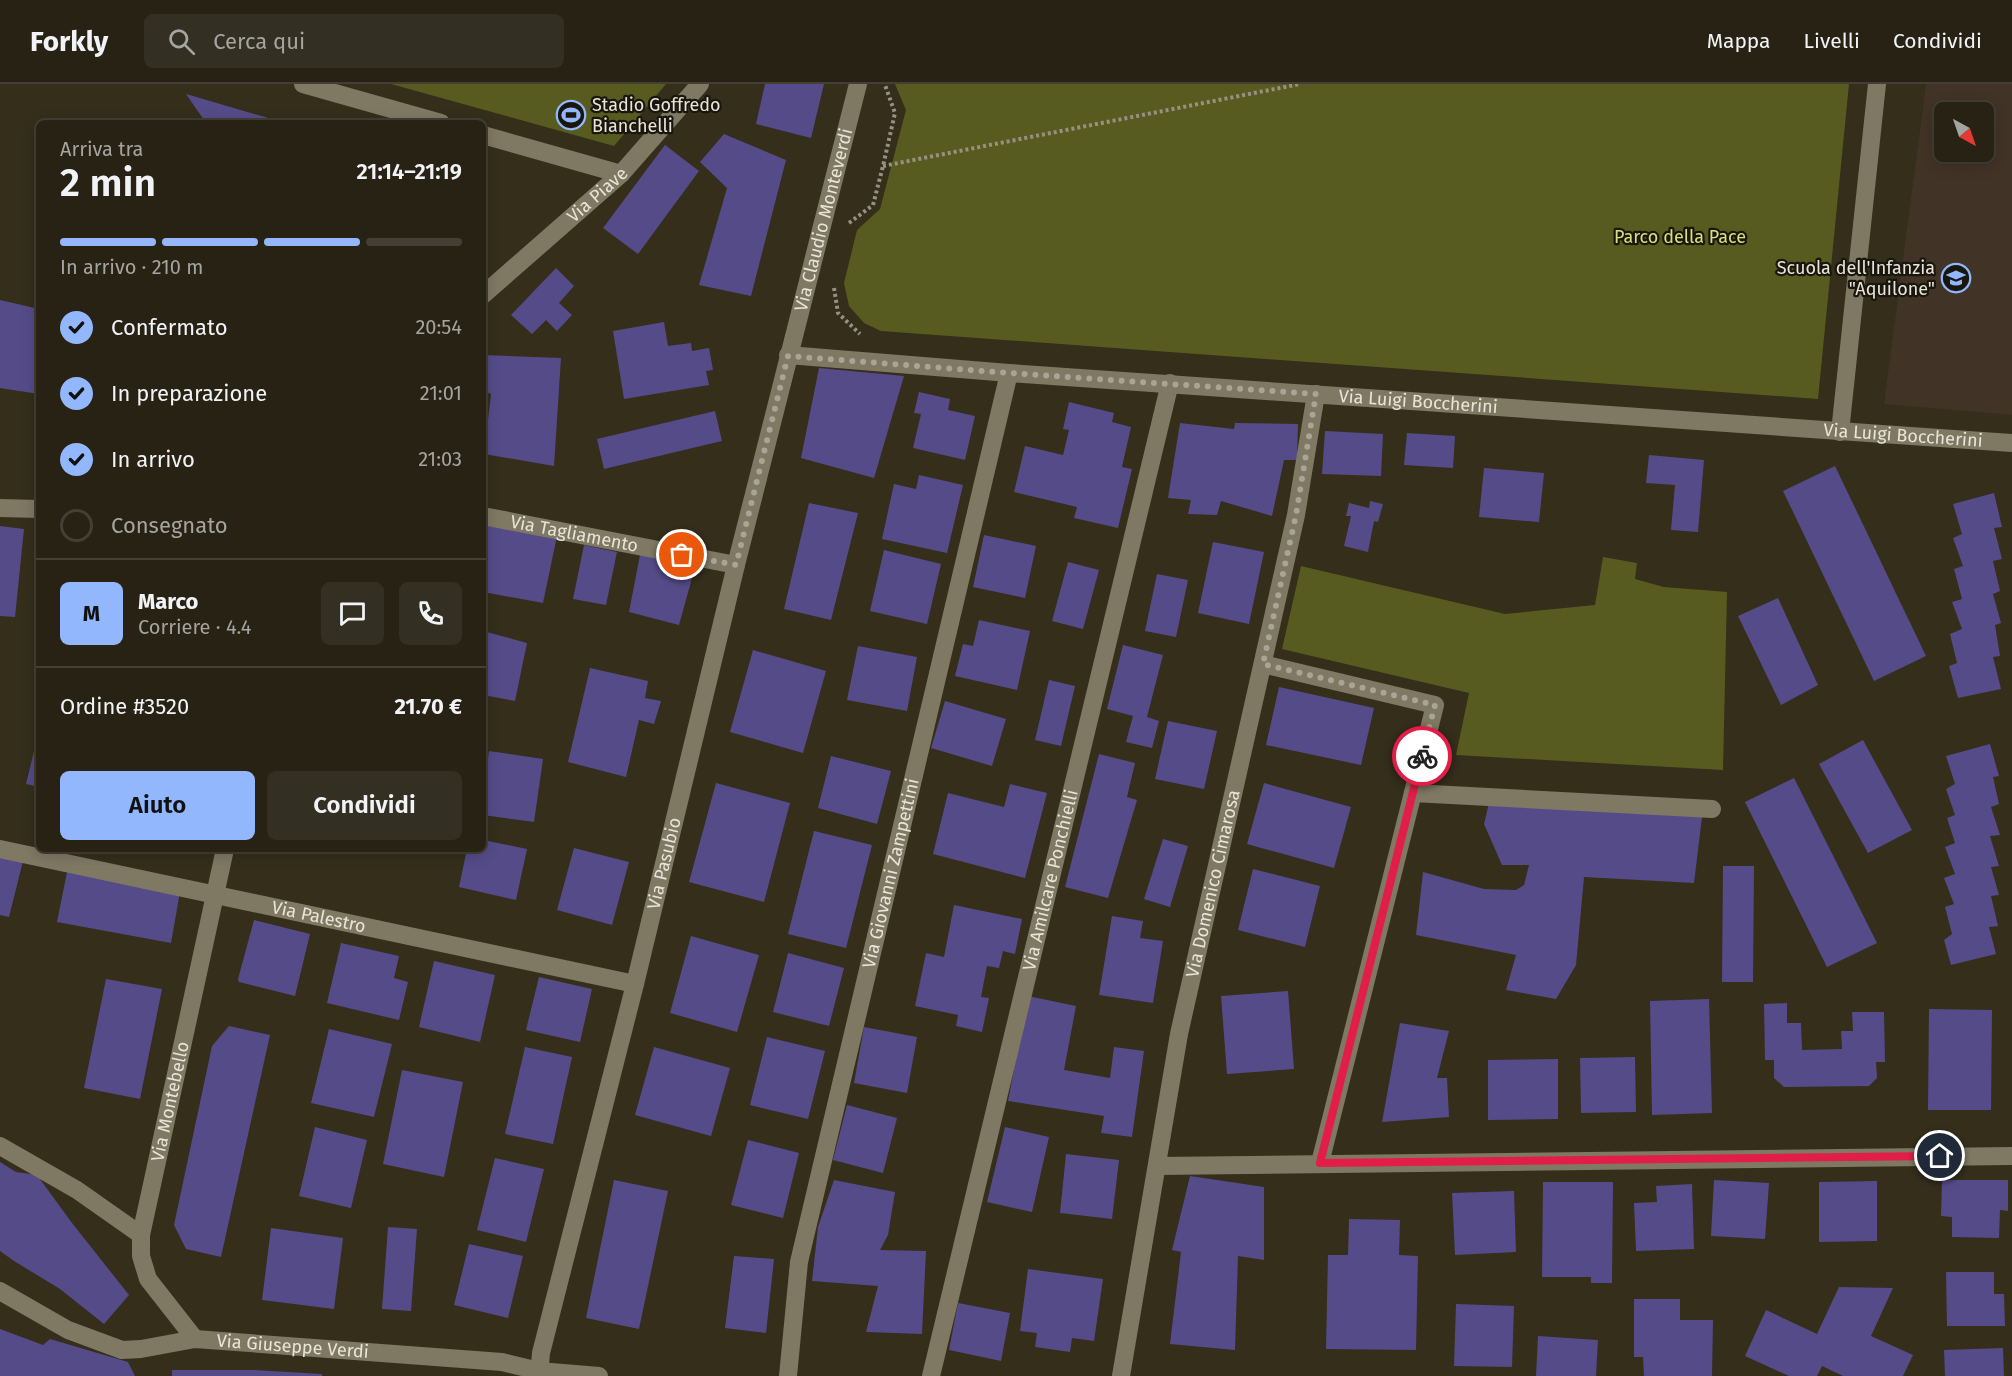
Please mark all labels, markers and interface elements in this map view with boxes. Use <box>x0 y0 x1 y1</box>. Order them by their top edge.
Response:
search box <box>144 14 564 68</box>
text: Forkly <box>30 25 108 58</box>
icon: search <box>165 25 198 58</box>
text: Cerca qui <box>213 28 305 55</box>
text: Mappa <box>1707 28 1771 54</box>
text: Livelli <box>1804 28 1860 54</box>
text: Condividi <box>1893 28 1982 54</box>
place label: Stadio Goffredo Bianchelli <box>592 94 721 137</box>
sports icon: Stadio Goffredo Bianchelli <box>555 99 587 131</box>
north arrow <box>1934 102 1994 162</box>
map controls <box>1934 102 1994 162</box>
street label: Via Claudio Monteverdi <box>790 126 857 314</box>
text: Arriva tra <box>60 137 143 161</box>
text: 21:14–21:19 <box>357 158 462 185</box>
text: 2 min <box>60 160 156 206</box>
street label: Via Piave <box>562 163 633 227</box>
park label: Parco della Pace <box>1614 226 1746 248</box>
text: In arrivo · 210 m <box>60 255 203 279</box>
place label: Scuola dell'Infanzia "Aquilone" <box>1777 257 1935 300</box>
school or university icon: Scuola dell'Infanzia "Aquilone" <box>1940 262 1972 294</box>
icon: check <box>60 311 93 344</box>
text: Confermato <box>111 314 228 341</box>
text: 20:54 <box>415 315 462 339</box>
icon: check <box>60 377 93 410</box>
text: In preparazione <box>111 380 267 407</box>
text: 21:01 <box>420 381 462 405</box>
street label: Via Luigi Boccherini <box>1338 385 1499 418</box>
street label: Via Luigi Boccherini <box>1823 419 1983 452</box>
icon: check <box>60 443 93 476</box>
text: In arrivo <box>111 446 195 473</box>
text: 21:03 <box>418 447 462 471</box>
street label: Via Tagliamento <box>508 511 640 557</box>
text: Consegnato <box>111 512 228 539</box>
pin <box>656 529 707 580</box>
icon: bag <box>665 538 698 571</box>
button: chat <box>321 582 384 645</box>
button: phone <box>399 582 462 645</box>
text: Marco <box>138 588 198 615</box>
text: M <box>83 600 100 627</box>
text: Corriere · 4.4 <box>138 615 251 639</box>
text: Ordine #3520 <box>60 693 189 720</box>
text: 21.70 € <box>394 693 462 720</box>
courier <box>1392 726 1452 786</box>
icon: bike <box>1406 740 1439 773</box>
button: Aiuto <box>60 771 255 840</box>
button: Condividi <box>267 771 462 840</box>
street label: Via Giovanni Zampettini <box>858 776 924 970</box>
street label: Via Amilcare Ponchielli <box>1018 787 1083 973</box>
street label: Via Domenico Cimarosa <box>1181 788 1245 980</box>
street label: Via Pasubio <box>642 815 686 912</box>
street label: Via Palestro <box>270 896 368 937</box>
street label: Via Montebello <box>146 1039 194 1163</box>
pin <box>1914 1130 1965 1181</box>
icon: home <box>1923 1139 1956 1172</box>
street label: Via Giuseppe Verdi <box>216 1330 370 1363</box>

